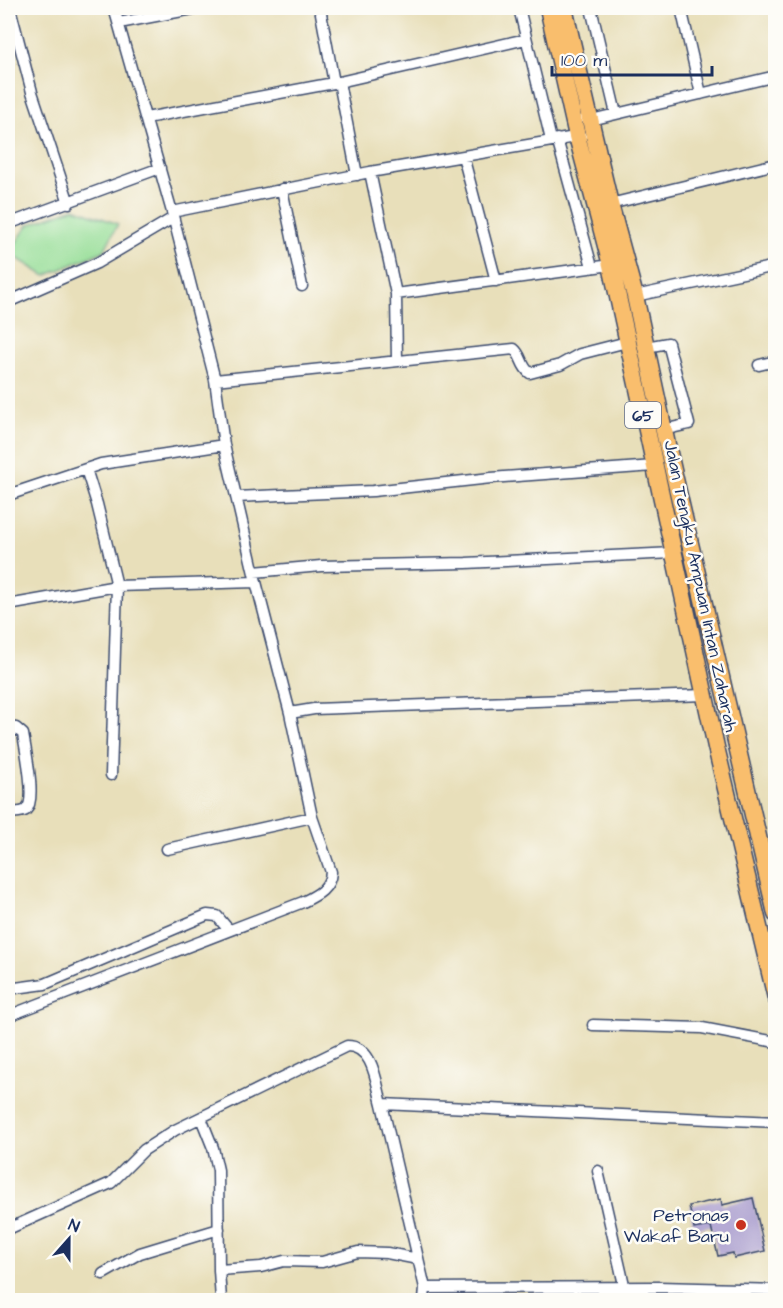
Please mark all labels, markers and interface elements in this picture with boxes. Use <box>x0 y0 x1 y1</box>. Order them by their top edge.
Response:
scale bar <box>552 39 712 77</box>
text: 100 m <box>561 48 607 73</box>
road number: 65 <box>625 402 661 428</box>
street label: Jalan Tengku Ampuan Intan Zaharah <box>656 438 744 734</box>
place label: Petronas Wakaf Baru <box>624 1203 729 1249</box>
north arrow <box>39 1209 99 1269</box>
text: N <box>65 1214 83 1238</box>
marker: Petronas Wakaf Baru <box>734 1218 748 1232</box>

